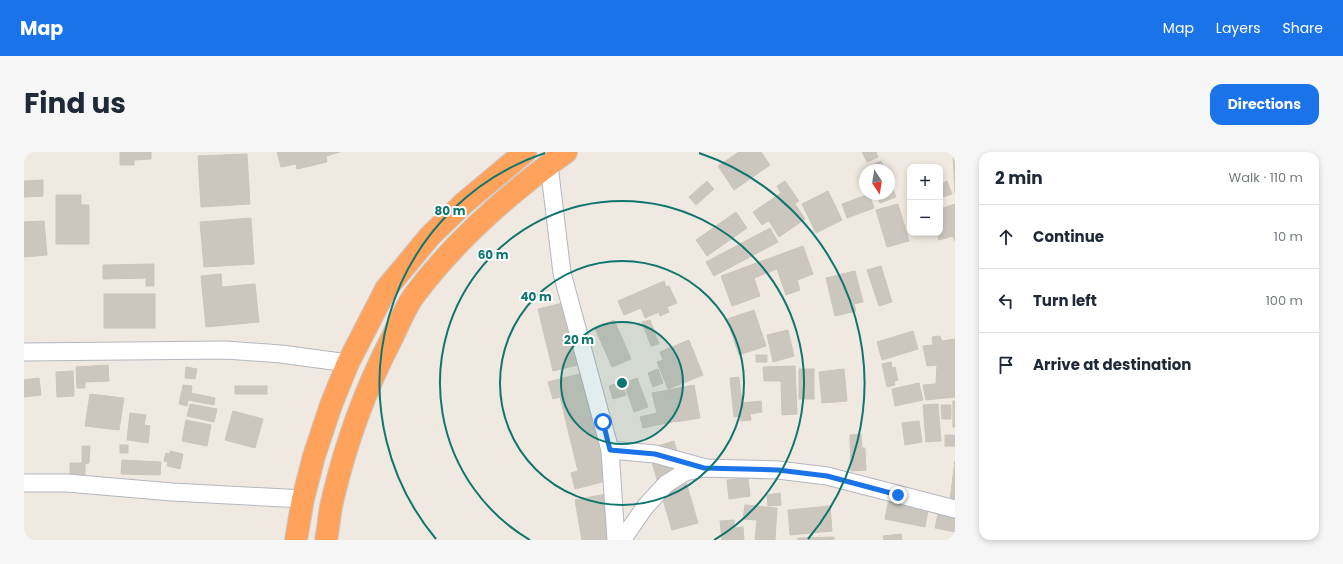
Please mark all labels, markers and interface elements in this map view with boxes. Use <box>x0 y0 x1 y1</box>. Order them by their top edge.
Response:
text: Map <box>20 15 63 42</box>
text: Map <box>1163 18 1194 38</box>
text: Layers <box>1216 18 1260 38</box>
text: Share <box>1282 18 1323 38</box>
text: Find us <box>24 84 126 123</box>
button: Directions <box>1210 84 1319 125</box>
north arrow <box>859 164 895 200</box>
map controls <box>907 164 943 236</box>
button: + <box>907 164 943 200</box>
text: 2 min <box>995 166 1043 190</box>
text: Walk · 110 m <box>1229 168 1303 187</box>
button: − <box>907 200 943 236</box>
text: 80 m <box>435 202 466 219</box>
icon: ahead <box>995 226 1017 248</box>
text: Continue <box>1033 226 1104 247</box>
text: 10 m <box>1274 227 1303 246</box>
text: 60 m <box>478 246 509 263</box>
text: 40 m <box>520 288 552 305</box>
icon: left <box>995 290 1017 312</box>
text: Turn left <box>1033 290 1097 311</box>
text: 100 m <box>1266 291 1303 310</box>
text: 20 m <box>564 331 594 348</box>
icon: arrive <box>995 354 1017 376</box>
text: Arrive at destination <box>1033 354 1191 375</box>
centre of rings <box>615 376 629 390</box>
route start <box>594 413 612 431</box>
route end <box>889 486 907 504</box>

